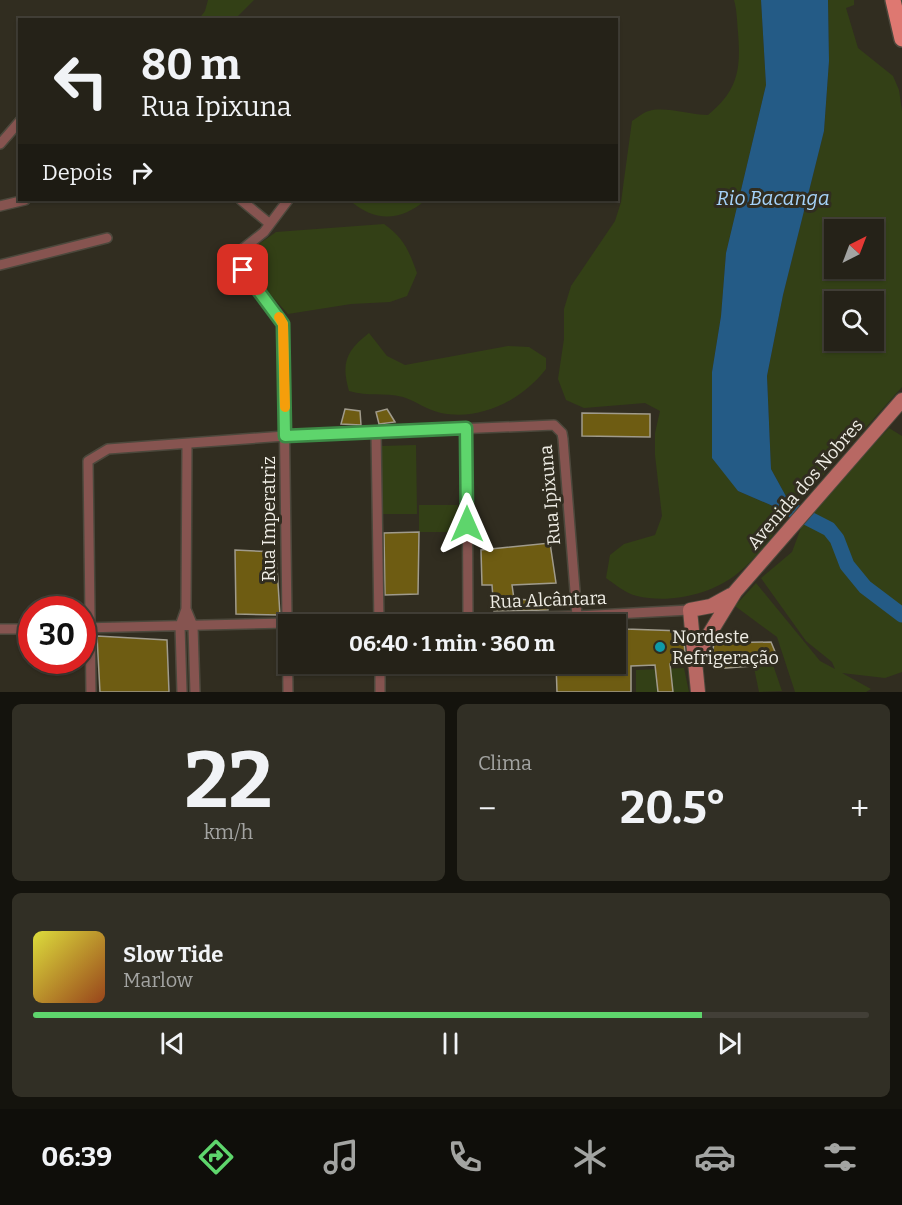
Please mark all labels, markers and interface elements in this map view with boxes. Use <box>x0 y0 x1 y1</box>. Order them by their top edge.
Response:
text: 80 m <box>141 40 241 90</box>
icon: left <box>42 42 120 120</box>
text: Rua Ipixuna <box>141 91 292 123</box>
icon: right <box>125 156 158 189</box>
text: Depois <box>42 159 113 186</box>
water label: Rio Bacanga <box>716 186 830 210</box>
north arrow <box>824 219 884 279</box>
map controls <box>824 219 884 351</box>
pin <box>217 244 268 295</box>
icon: arrive <box>226 253 259 286</box>
button: search <box>824 291 884 351</box>
street label: Avenida dos Nobres <box>742 414 868 554</box>
street label: Rua Ipixuna <box>535 444 565 546</box>
street label: Rua Imperatriz <box>258 456 280 582</box>
position arrow <box>435 492 499 556</box>
street label: Rua Alcântara <box>489 587 607 613</box>
speed limit sign: 30 <box>18 596 96 674</box>
place label: Nordeste Refrigeração <box>672 626 779 669</box>
text: 06:40 · 1 min · 360 m <box>349 630 555 657</box>
marker: Nordeste Refrigeração <box>653 640 667 654</box>
text: 22 <box>185 734 272 828</box>
text: Clima <box>478 751 532 775</box>
text: 20.5° <box>620 781 726 835</box>
text: − <box>478 789 496 829</box>
text: + <box>850 789 869 829</box>
text: km/h <box>204 820 253 844</box>
text: Slow Tide <box>123 941 223 968</box>
text: Marlow <box>123 968 193 992</box>
icon: previous <box>156 1027 189 1060</box>
icon: pause <box>434 1027 467 1060</box>
icon: next <box>713 1027 746 1060</box>
icon: directions <box>195 1136 237 1178</box>
icon: music <box>320 1136 362 1178</box>
icon: phone <box>444 1136 486 1178</box>
icon: climate <box>569 1136 611 1178</box>
icon: car <box>694 1136 736 1178</box>
icon: filters <box>819 1136 861 1178</box>
text: 06:39 <box>41 1141 112 1173</box>

